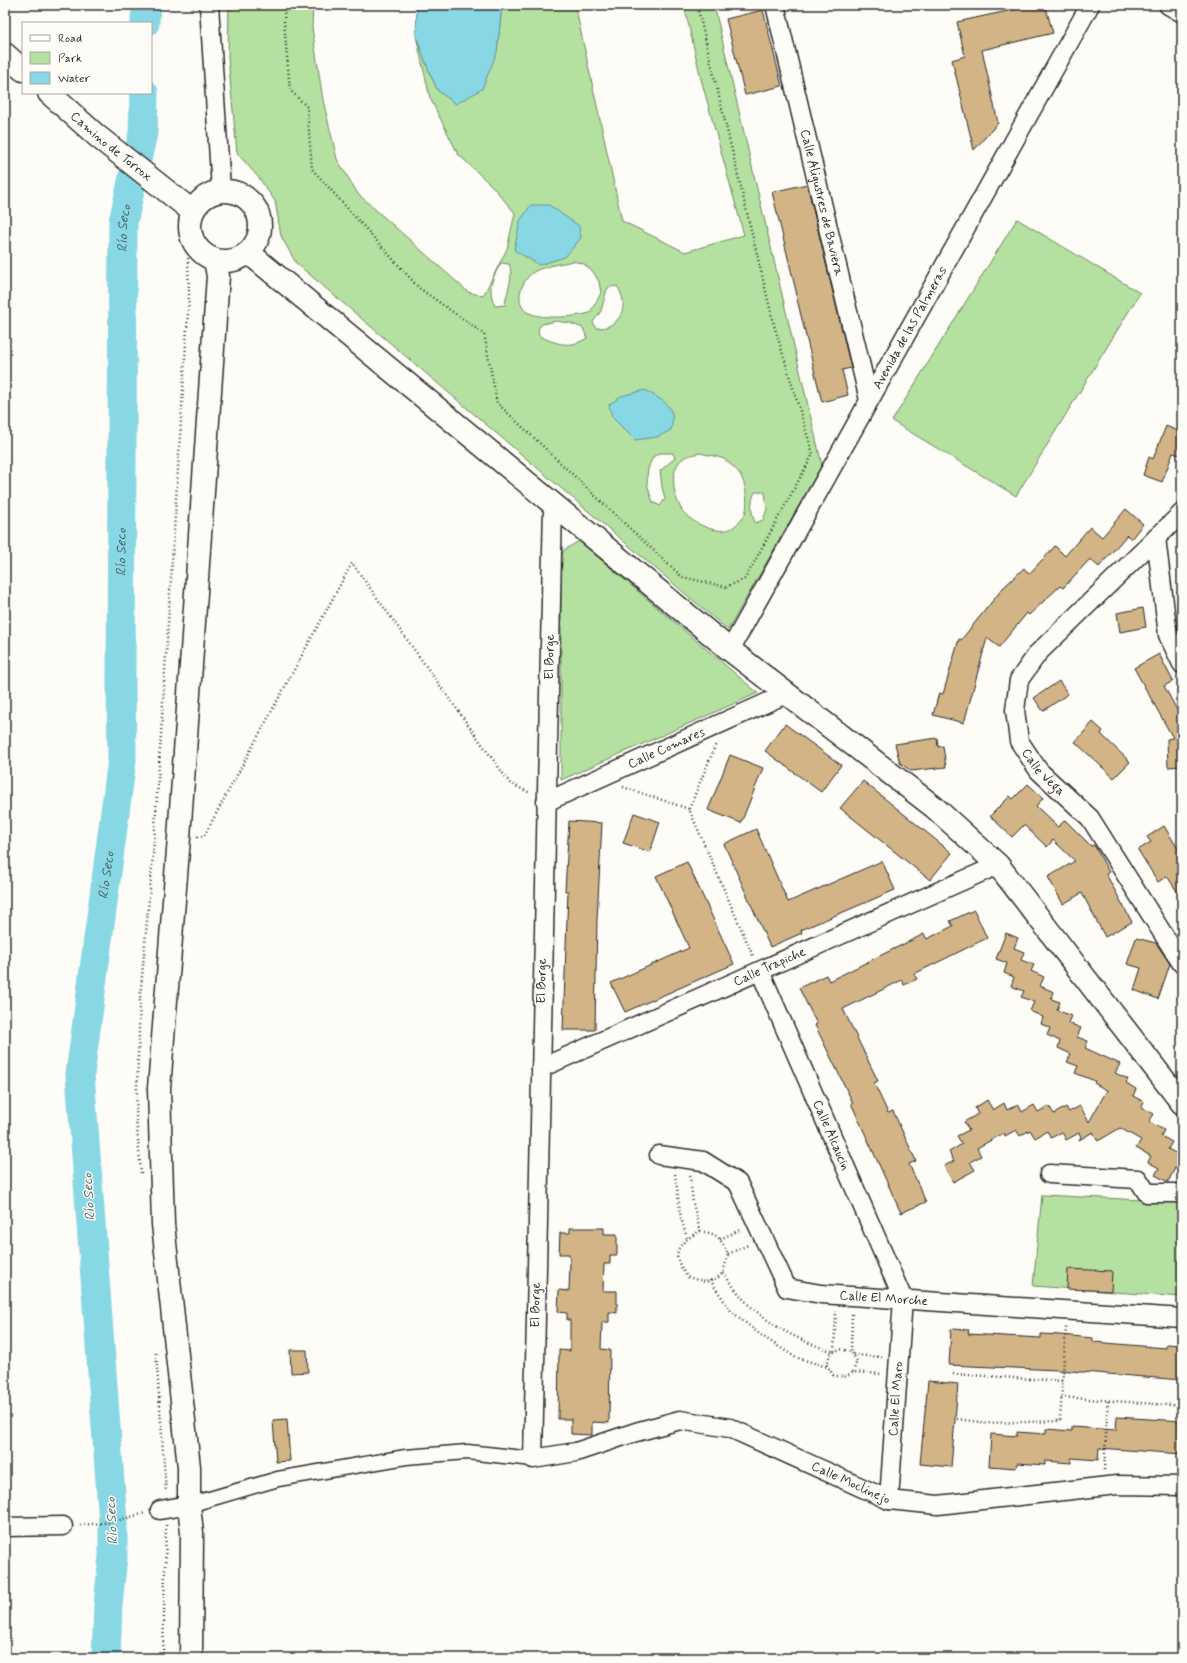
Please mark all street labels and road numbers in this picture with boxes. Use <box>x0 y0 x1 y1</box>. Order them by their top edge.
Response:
street label: Camino de Torrox <box>67 108 156 185</box>
street label: Calle Aligustres de Baviera <box>796 128 848 277</box>
street label: Avenida de las Palmeras <box>869 263 951 392</box>
street label: El Borge <box>541 634 559 680</box>
street label: Calle Comares <box>625 723 708 773</box>
street label: Calle Vega <box>1018 745 1069 800</box>
street label: Calle Trapiche <box>731 943 808 990</box>
street label: El Borge <box>533 958 551 1004</box>
street label: Calle Alcaucin <box>809 1097 854 1173</box>
street label: El Borge <box>527 1282 545 1328</box>
street label: Calle El Morche <box>839 1287 929 1310</box>
street label: Calle El Maro <box>885 1361 907 1437</box>
street label: Calle Moclinejo <box>809 1458 893 1508</box>

